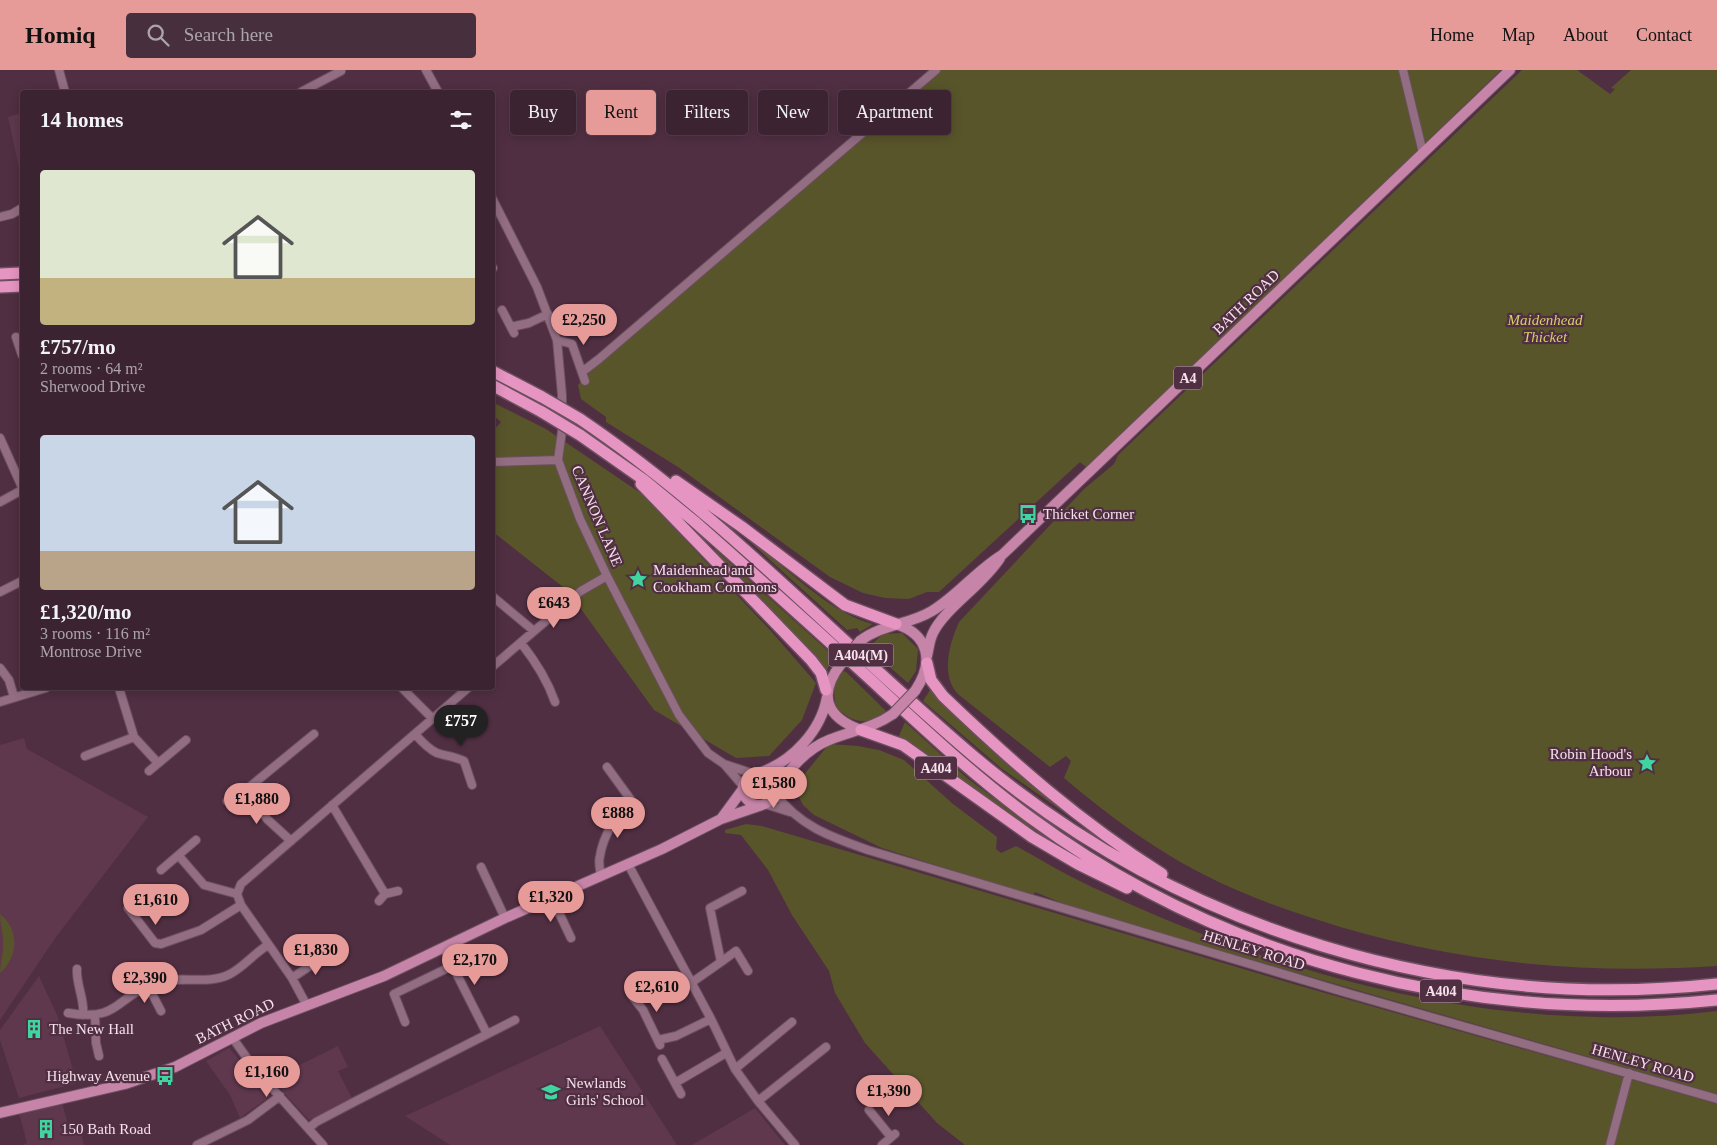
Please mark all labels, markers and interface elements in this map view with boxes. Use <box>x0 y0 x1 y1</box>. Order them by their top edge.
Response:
search box <box>126 13 476 58</box>
icon: search <box>144 21 172 49</box>
text: Homiq <box>25 22 96 48</box>
text: Search here <box>184 24 273 45</box>
text: Home <box>1430 25 1474 45</box>
text: Map <box>1502 25 1535 45</box>
text: About <box>1563 25 1608 45</box>
text: Contact <box>1636 25 1692 45</box>
chip: Buy <box>510 90 576 135</box>
chip: Rent <box>586 90 656 135</box>
chip: Filters <box>666 90 748 135</box>
chip: New <box>758 90 828 135</box>
chip: Apartment <box>838 90 951 135</box>
icon: filters <box>447 106 475 134</box>
text: 14 homes <box>40 108 123 132</box>
icon: home <box>213 202 303 292</box>
street label: BATH ROAD <box>1210 266 1282 337</box>
pin: £2,250 <box>543 304 625 346</box>
text: £2,250 <box>562 311 606 328</box>
park label: Maidenhead Thicket <box>1507 312 1583 345</box>
text: £757/mo <box>40 335 116 359</box>
text: 2 rooms · 64 m² <box>40 360 143 377</box>
road number: A4 <box>1174 366 1202 390</box>
text: Sherwood Drive <box>40 378 145 395</box>
street label: CANNON LANE <box>569 463 625 569</box>
icon: home <box>213 467 303 557</box>
bus stop icon: Thicket Corner <box>1017 503 1039 525</box>
place label: Thicket Corner <box>1043 506 1134 522</box>
place label: Maidenhead and Cookham Commons <box>653 562 777 595</box>
place icon: Maidenhead and Cookham Commons <box>627 568 649 590</box>
pin: £643 <box>524 586 584 629</box>
text: £643 <box>538 594 570 611</box>
text: £1,320/mo <box>40 600 132 624</box>
text: 3 rooms · 116 m² <box>40 625 150 642</box>
text: Montrose Drive <box>40 643 142 660</box>
road number: A404(M) <box>828 644 894 666</box>
pin: £757 <box>431 704 491 747</box>
text: £757 <box>445 712 477 729</box>
place label: Robin Hood's Arbour <box>1550 746 1632 779</box>
place icon: Robin Hood's Arbour <box>1636 752 1658 774</box>
road number: A404 <box>915 756 957 780</box>
pin: £1,580 <box>733 766 815 809</box>
text: £1,580 <box>752 774 796 791</box>
pin: £1,880 <box>216 782 298 825</box>
text: £1,880 <box>235 790 279 807</box>
pin: £888 <box>588 796 648 839</box>
text: £888 <box>602 804 634 821</box>
pin: £1,320 <box>510 880 592 923</box>
pin: £1,610 <box>115 884 197 926</box>
text: £1,320 <box>529 888 573 905</box>
text: £1,610 <box>134 891 178 908</box>
street label: HENLEY ROAD <box>1201 927 1307 973</box>
pin: £1,830 <box>275 934 357 976</box>
text: £1,830 <box>294 941 338 958</box>
pin: £2,170 <box>434 944 516 986</box>
text: £2,170 <box>453 951 497 968</box>
pin: £2,390 <box>104 962 186 1004</box>
text: £2,390 <box>123 969 167 986</box>
pin: £2,610 <box>616 970 698 1013</box>
text: £2,610 <box>635 978 679 995</box>
road number: A404 <box>1420 979 1462 1002</box>
street label: BATH ROAD <box>193 995 277 1047</box>
building icon: The New Hall <box>23 1018 45 1040</box>
place label: The New Hall <box>49 1021 134 1037</box>
street label: HENLEY ROAD <box>1590 1041 1696 1085</box>
pin: £1,160 <box>226 1056 308 1098</box>
text: £1,160 <box>245 1063 289 1080</box>
bus stop icon: Highway Avenue <box>154 1065 176 1087</box>
place label: Highway Avenue <box>47 1068 150 1084</box>
pin: £1,390 <box>848 1074 930 1117</box>
place label: Newlands Girls' School <box>566 1075 644 1108</box>
school or university icon: Newlands Girls' School <box>540 1081 562 1103</box>
text: £1,390 <box>867 1082 911 1099</box>
building icon: 150 Bath Road <box>35 1118 57 1140</box>
place label: 150 Bath Road <box>61 1121 151 1137</box>

